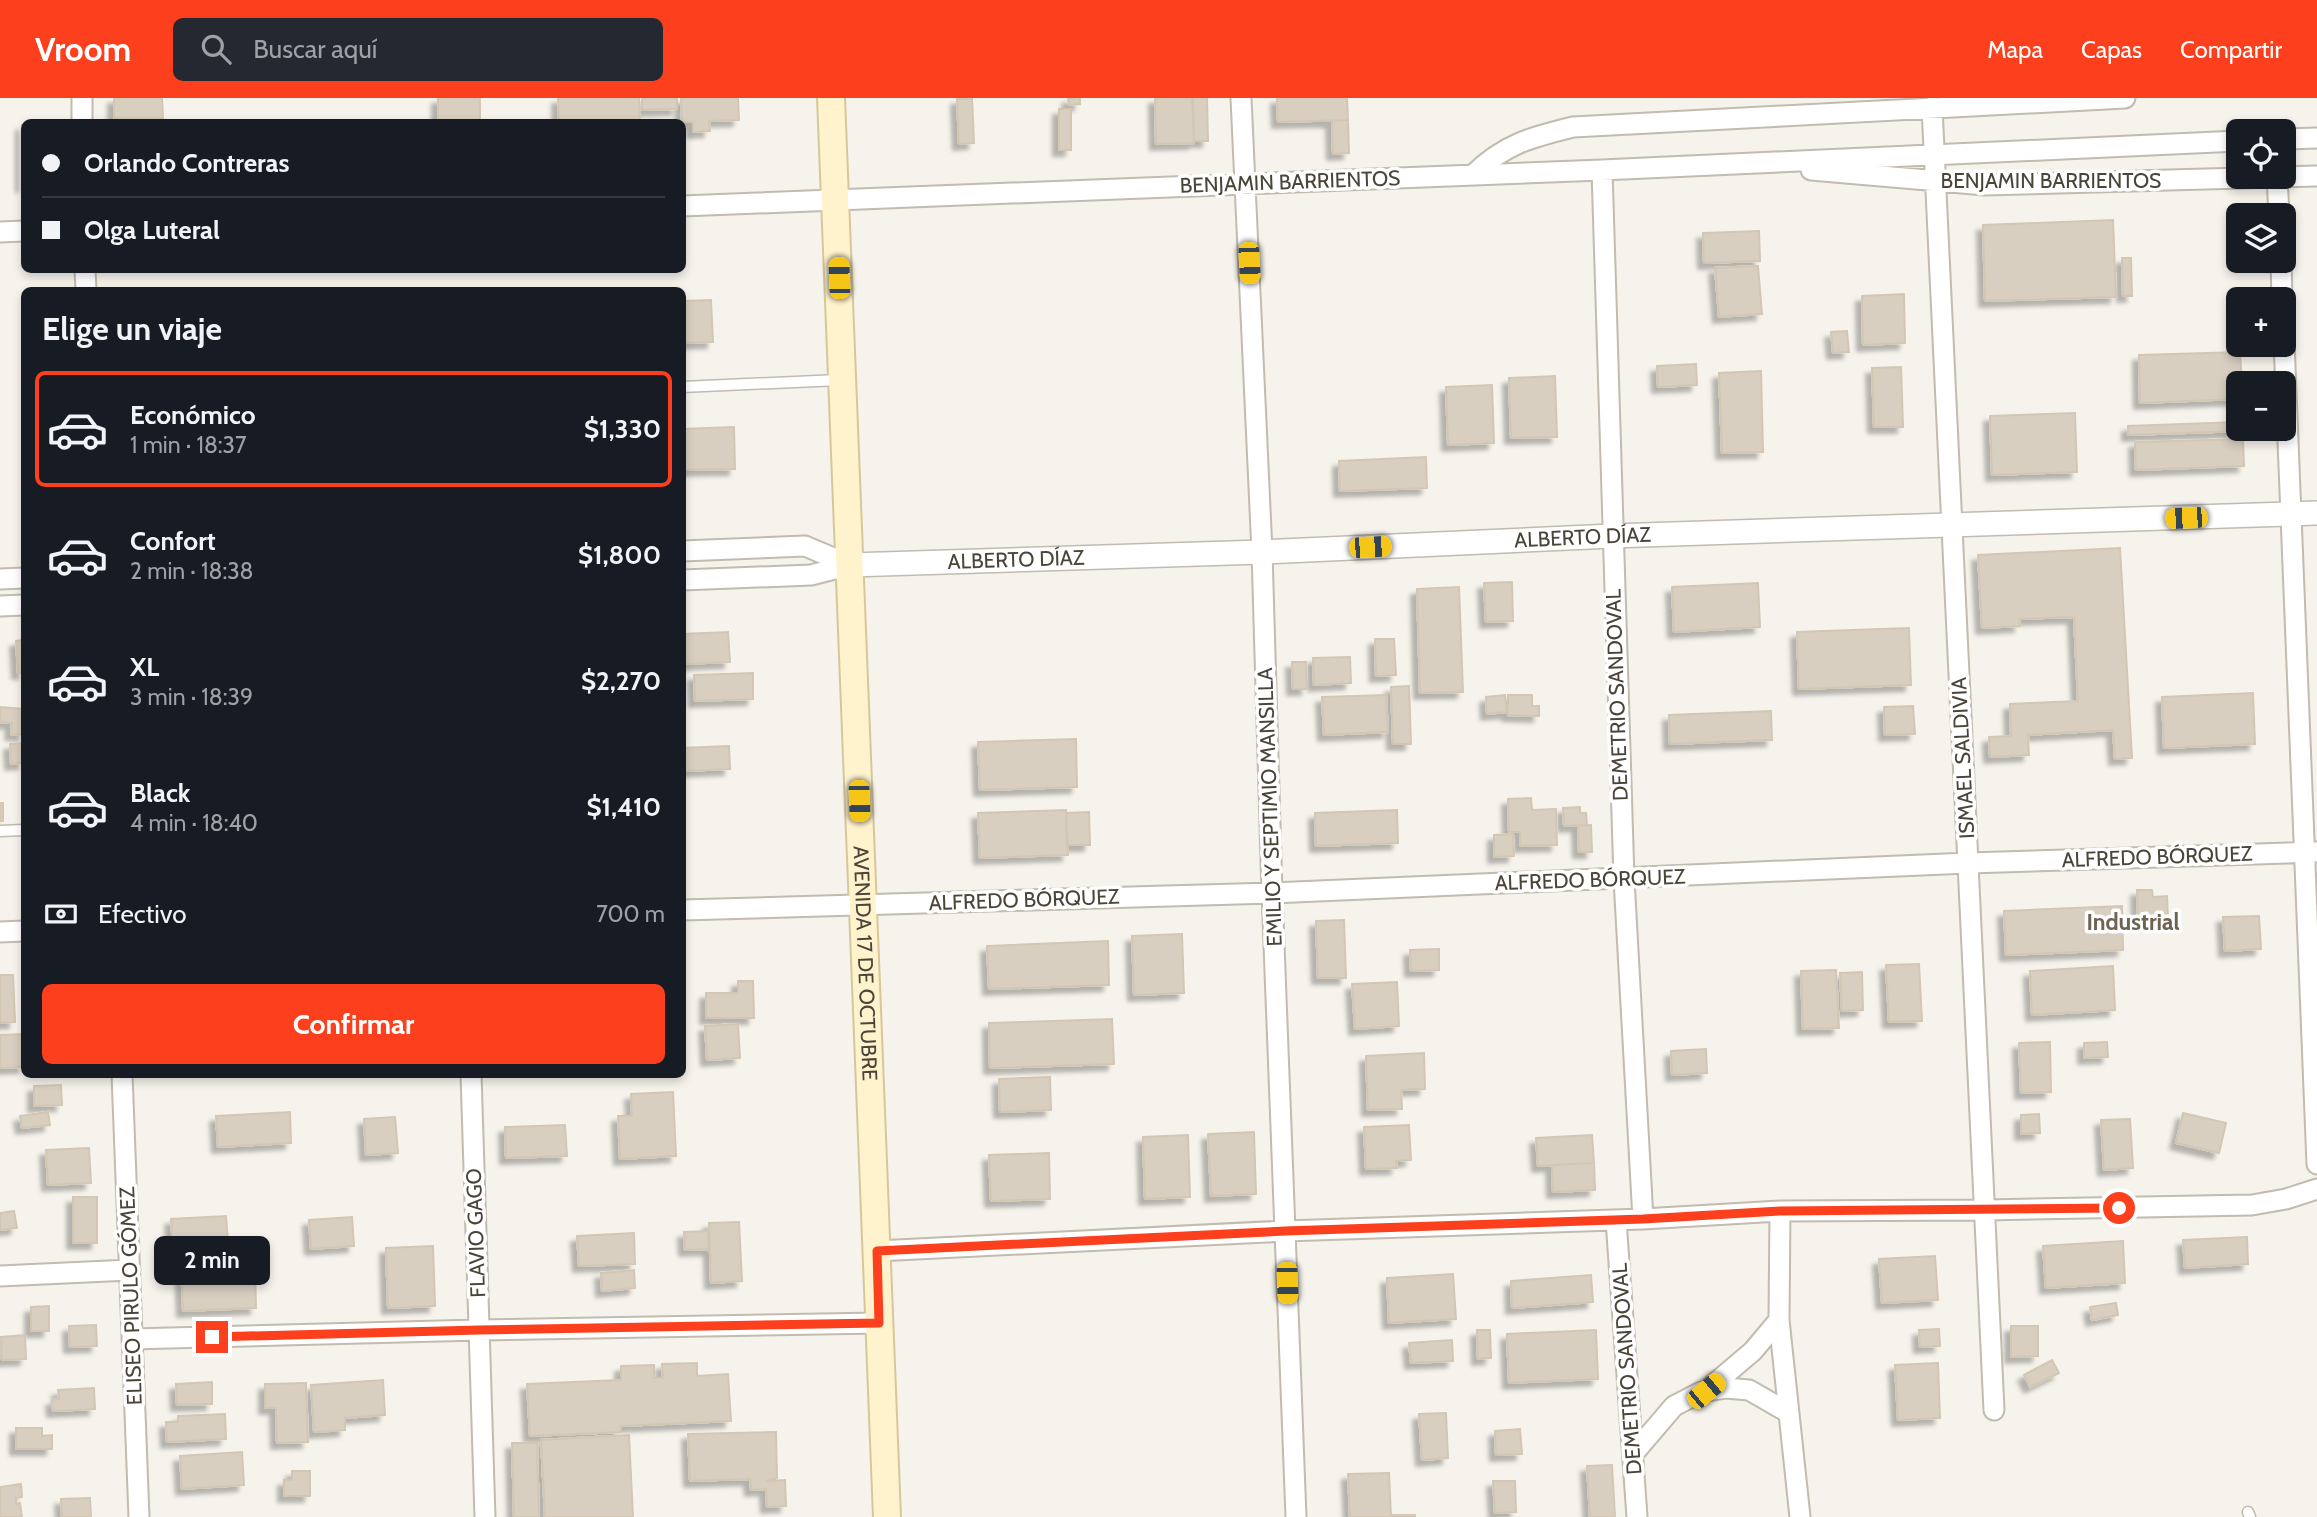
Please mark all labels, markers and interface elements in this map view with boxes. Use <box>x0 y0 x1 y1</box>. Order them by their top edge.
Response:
search box <box>173 18 663 81</box>
text: Vroom <box>35 29 131 69</box>
icon: search <box>197 30 235 68</box>
text: Buscar aquí <box>253 33 377 65</box>
text: Mapa <box>1987 35 2043 64</box>
text: Capas <box>2081 35 2142 64</box>
text: Compartir <box>2180 35 2282 64</box>
map controls <box>2226 119 2296 441</box>
button: locate <box>2226 119 2296 189</box>
text: Orlando Contreras <box>84 147 289 179</box>
street label: BENJAMIN BARRIENTOS <box>1179 165 1401 198</box>
street label: BENJAMIN BARRIENTOS <box>1941 168 2161 193</box>
button: layers <box>2226 203 2296 273</box>
text: Olga Luteral <box>84 214 220 246</box>
car <box>1238 241 1261 285</box>
car <box>828 257 851 299</box>
button: + <box>2226 287 2296 357</box>
text: Elige un viaje <box>42 309 222 348</box>
button: − <box>2226 371 2296 441</box>
icon: car <box>46 398 109 461</box>
text: Económico <box>130 399 256 431</box>
text: $1,330 <box>584 413 661 445</box>
text: 1 min · 18:37 <box>130 431 247 459</box>
car <box>2165 507 2208 529</box>
street label: ALBERTO DÍAZ <box>1514 522 1652 552</box>
icon: car <box>46 524 109 587</box>
text: Confort <box>130 525 216 557</box>
car <box>1349 535 1392 559</box>
text: $1,800 <box>578 539 661 571</box>
street label: ALBERTO DÍAZ <box>947 545 1085 574</box>
text: 2 min · 18:38 <box>130 557 254 585</box>
street label: DEMETRIO SANDOVAL <box>1600 588 1633 801</box>
icon: car <box>46 650 109 713</box>
text: XL <box>130 651 159 683</box>
text: $2,270 <box>581 665 661 697</box>
street label: EMILIO Y SEPTIMIO MANSILLA <box>1252 667 1287 947</box>
street label: ISMAEL SALDIVIA <box>1946 676 1979 840</box>
text: 3 min · 18:39 <box>130 683 253 711</box>
icon: car <box>46 776 109 839</box>
text: Black <box>130 777 190 809</box>
car <box>848 780 871 822</box>
text: $1,410 <box>586 791 661 823</box>
text: 4 min · 18:40 <box>130 809 258 837</box>
street label: ALFREDO BÓRQUEZ <box>2061 841 2253 872</box>
street label: AVENIDA 17 DE OCTUBRE <box>849 845 883 1081</box>
street label: ALFREDO BÓRQUEZ <box>1494 864 1686 895</box>
street label: ALFREDO BÓRQUEZ <box>928 884 1120 915</box>
icon: cash <box>42 895 80 933</box>
text: Efectivo <box>98 898 187 930</box>
text: 700 m <box>596 900 665 928</box>
district label: Industrial <box>2086 908 2180 936</box>
button: Confirmar <box>42 984 665 1064</box>
street label: FLAVIO GAGO <box>461 1168 490 1298</box>
street label: ELISEO PIRULO GÓMEZ <box>114 1186 147 1406</box>
route start <box>2103 1192 2135 1224</box>
callout: 2 min <box>154 1236 270 1284</box>
text: 2 min <box>184 1246 240 1274</box>
car <box>1276 1262 1299 1304</box>
street label: DEMETRIO SANDOVAL <box>1607 1262 1646 1476</box>
route end <box>196 1321 228 1353</box>
car <box>1684 1369 1729 1413</box>

